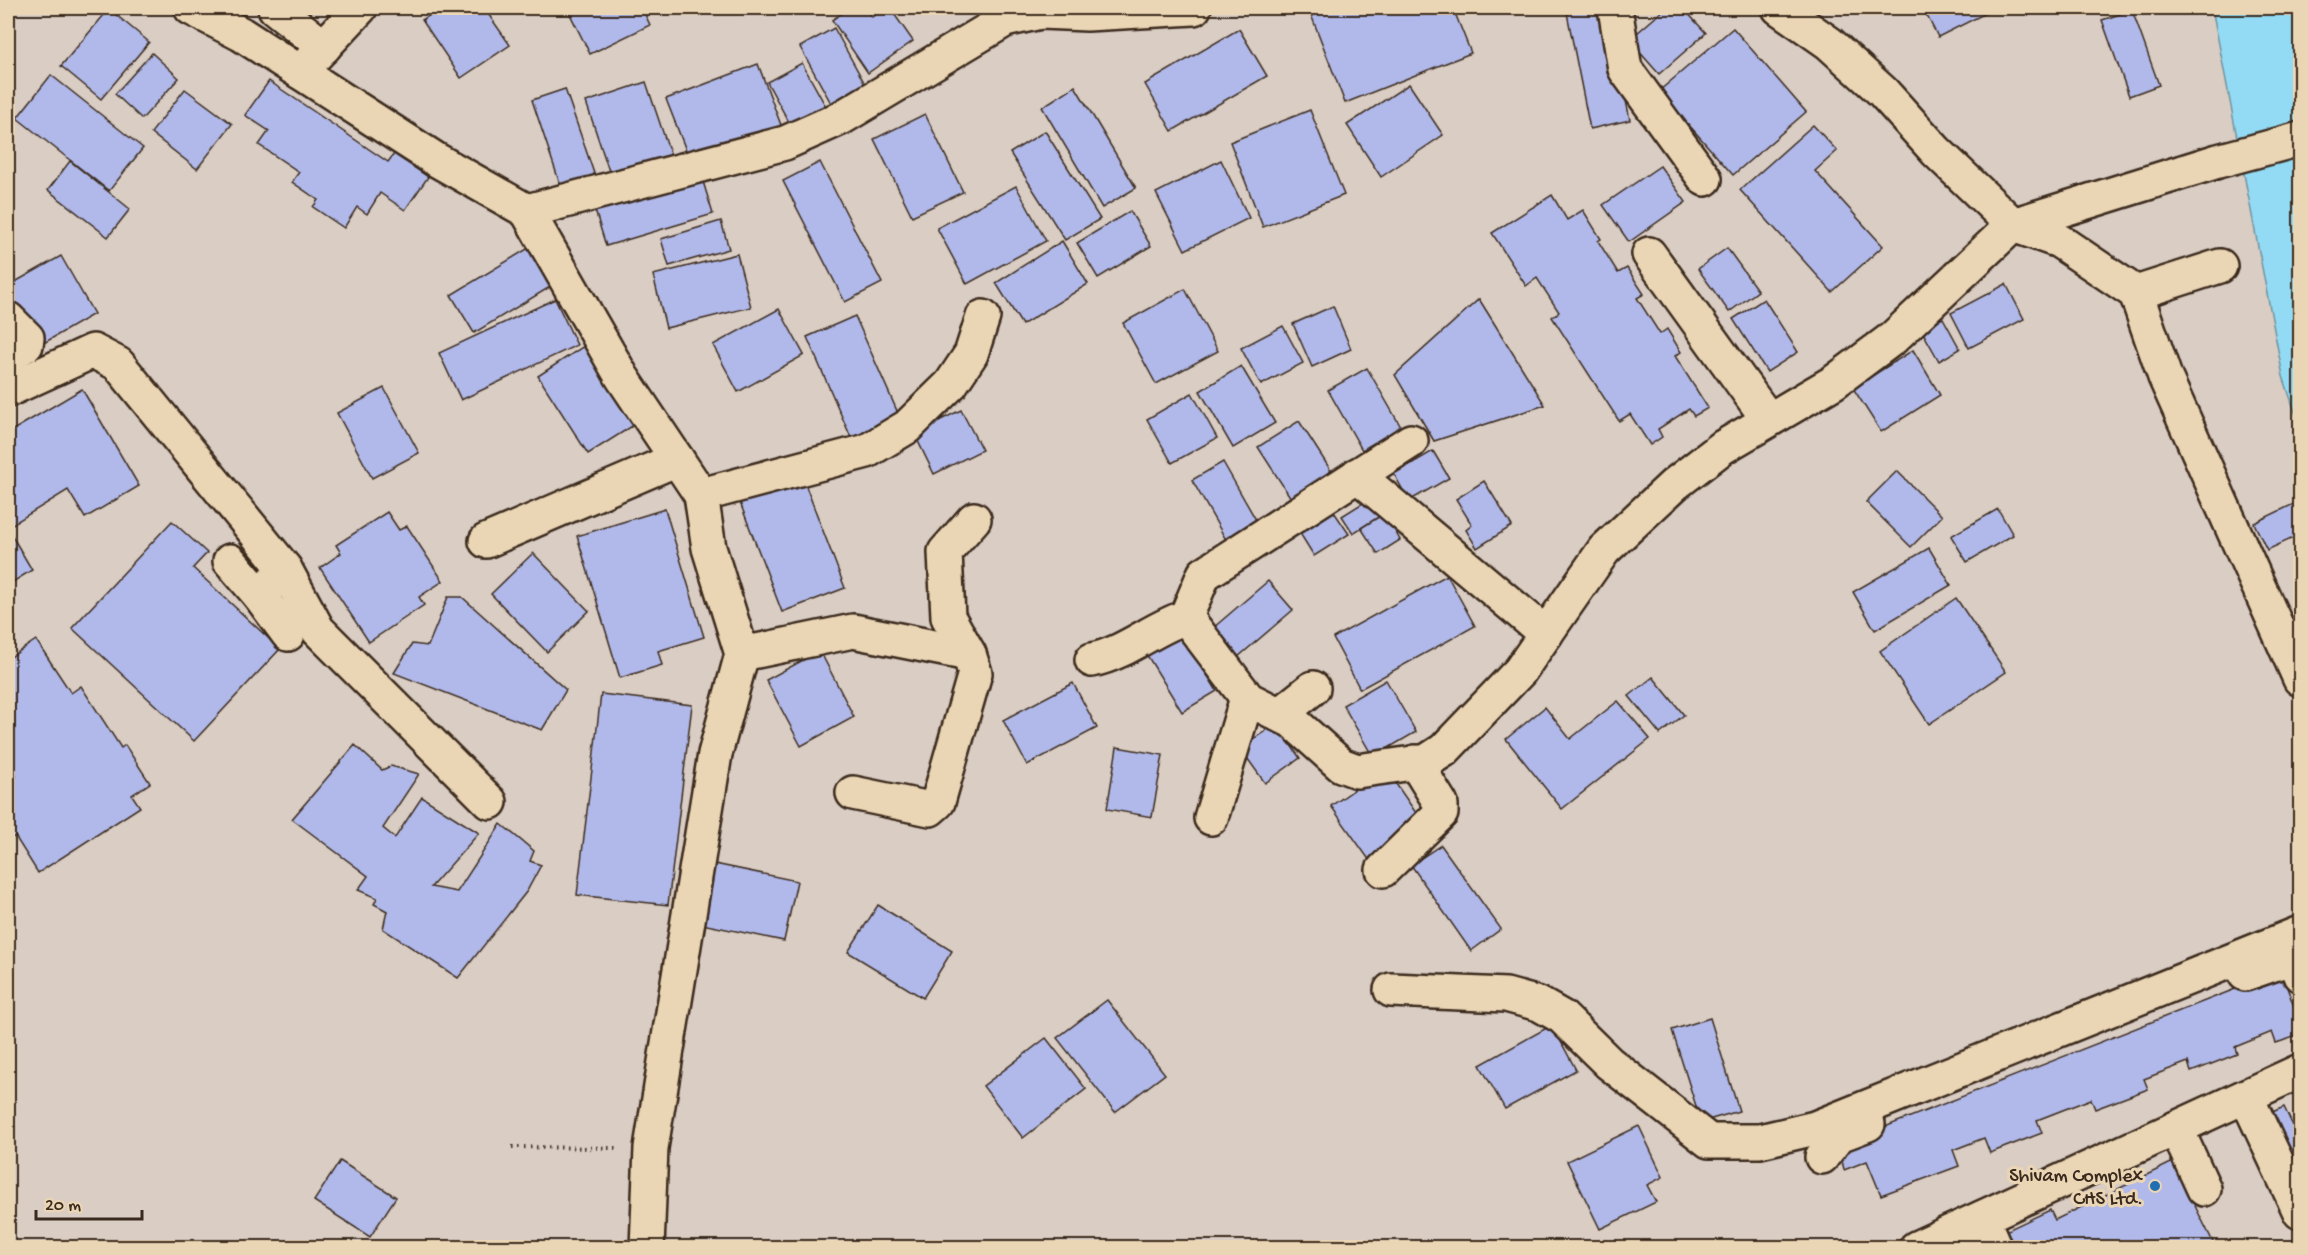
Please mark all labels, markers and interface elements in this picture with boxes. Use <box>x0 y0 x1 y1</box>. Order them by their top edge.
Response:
place label: Shivam Complex CHS Ltd. <box>2009 1166 2143 1212</box>
marker: Shivam Complex CHS Ltd. <box>2148 1179 2162 1193</box>
scale bar <box>36 1183 142 1221</box>
text: 20 m <box>45 1196 81 1217</box>

